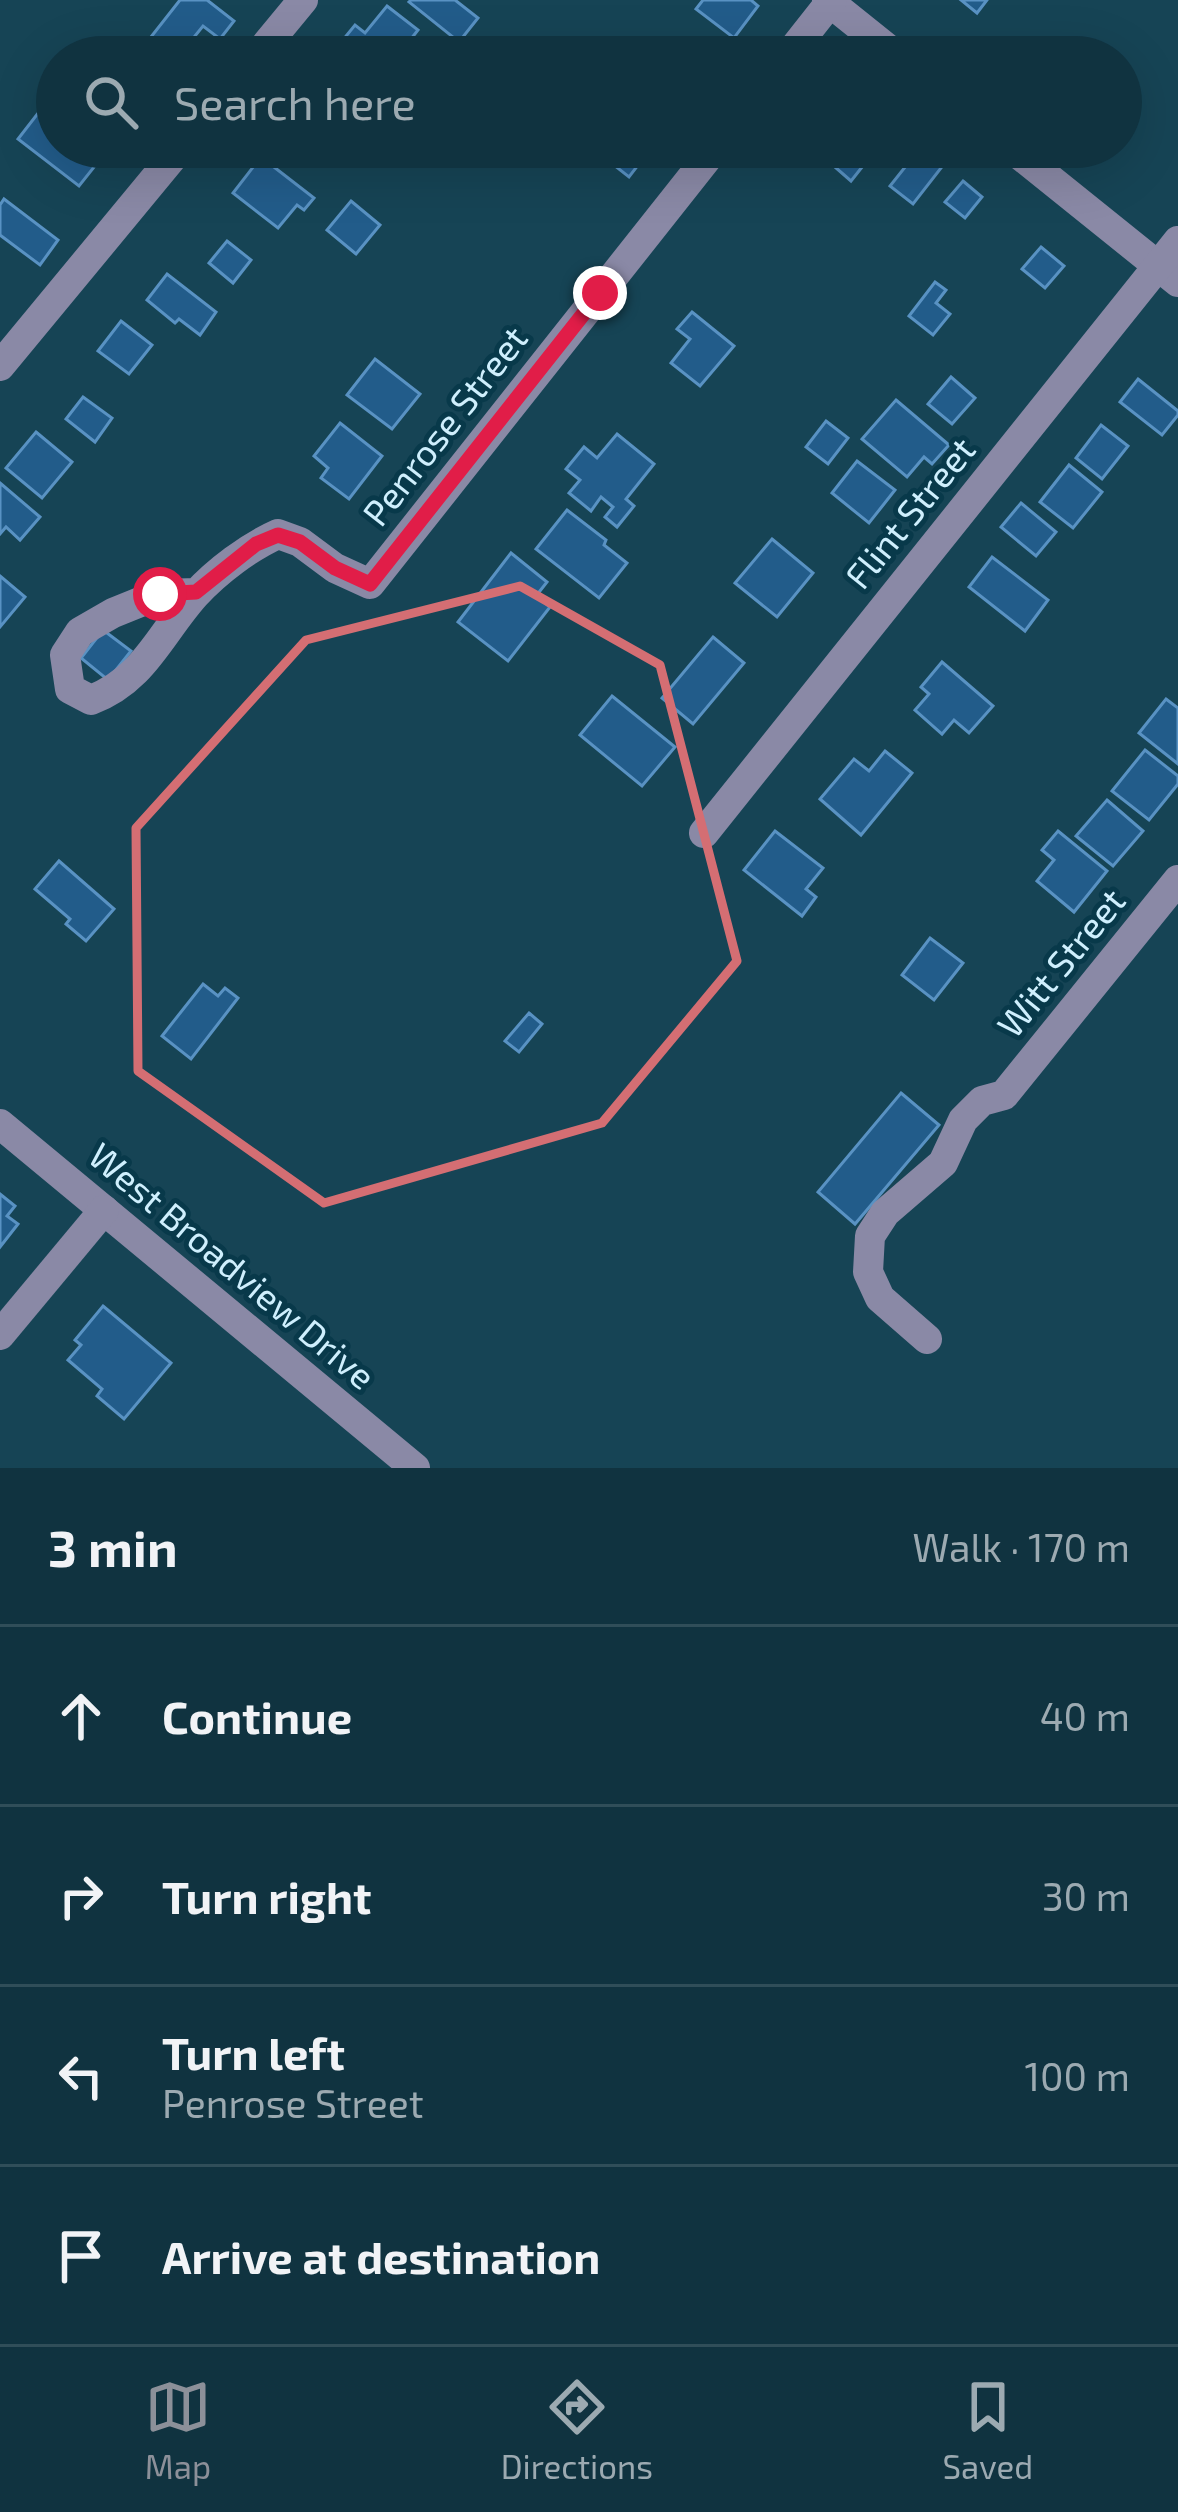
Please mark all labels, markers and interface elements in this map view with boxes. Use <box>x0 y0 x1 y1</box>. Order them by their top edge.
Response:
search box <box>36 36 1142 168</box>
icon: search <box>78 69 144 135</box>
text: Search here <box>174 75 416 129</box>
route end <box>573 266 627 320</box>
street label: Penrose Street <box>353 317 535 533</box>
street label: Flint Street <box>835 428 983 596</box>
route start <box>133 567 187 621</box>
street label: Witt Street <box>987 879 1133 1045</box>
street label: West Broadview Drive <box>81 1133 385 1397</box>
text: 3 min <box>48 1516 178 1577</box>
text: Walk · 170 m <box>913 1523 1130 1570</box>
icon: ahead <box>48 1683 114 1749</box>
text: Continue <box>162 1689 352 1743</box>
text: 40 m <box>1040 1692 1130 1739</box>
icon: right <box>48 1863 114 1929</box>
text: Turn right <box>162 1869 371 1923</box>
text: 30 m <box>1042 1872 1130 1919</box>
text: Turn left <box>162 2025 345 2079</box>
icon: left <box>48 2043 114 2109</box>
text: 100 m <box>1025 2052 1130 2099</box>
text: Penrose Street <box>162 2079 424 2126</box>
icon: arrive <box>48 2223 114 2289</box>
text: Arrive at destination <box>162 2229 600 2283</box>
tab: Map <box>145 2374 211 2486</box>
tab: Directions <box>501 2374 653 2486</box>
tab: Saved <box>943 2374 1033 2486</box>

